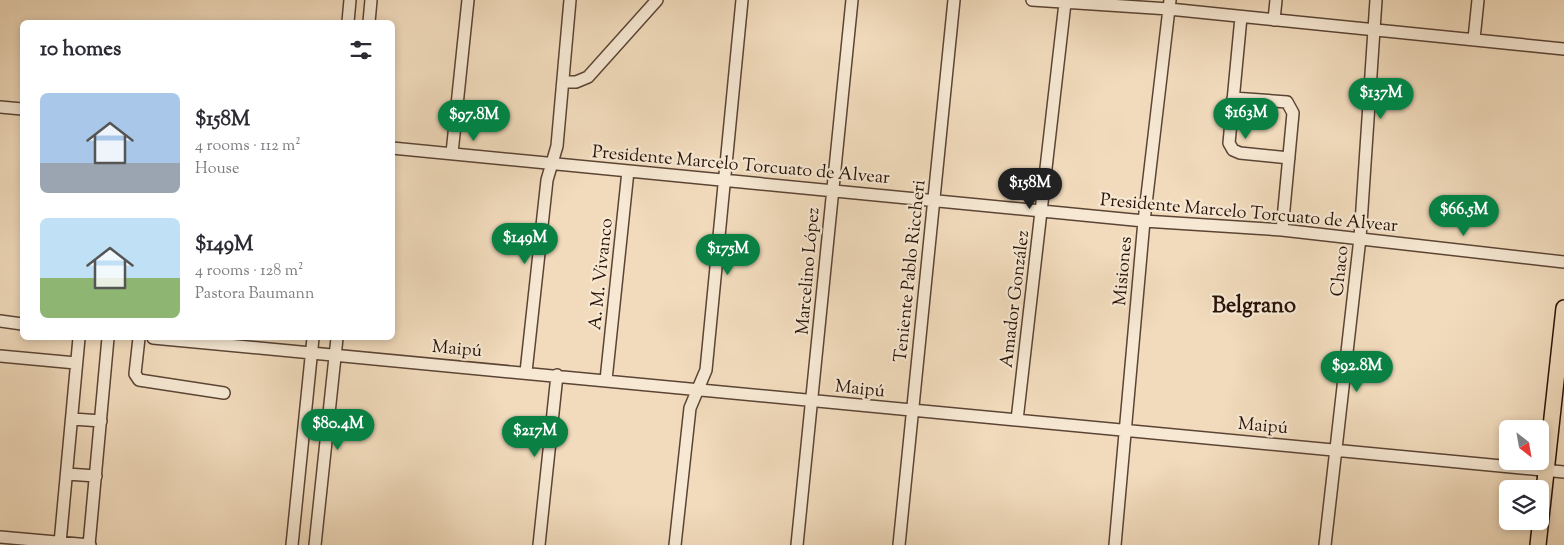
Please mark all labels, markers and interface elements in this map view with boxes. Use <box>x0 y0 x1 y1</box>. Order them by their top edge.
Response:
text: 10 homes <box>40 35 121 65</box>
icon: filters <box>347 36 375 64</box>
pin: $137M <box>1346 78 1416 120</box>
text: $137M <box>1360 82 1402 105</box>
pin: $163M <box>1211 98 1281 140</box>
pin: $97.8M <box>433 100 515 142</box>
text: $163M <box>1224 102 1268 125</box>
text: $97.8M <box>449 104 499 127</box>
text: $158M <box>195 105 250 135</box>
icon: home <box>80 113 140 173</box>
text: 4 rooms · 112 m² <box>195 135 301 158</box>
street label: Presidente Marcelo Torcuato de Alvear <box>591 140 891 192</box>
text: House <box>195 158 239 181</box>
pin: $158M <box>995 168 1065 210</box>
text: $158M <box>1009 172 1051 195</box>
street label: Teniente Pablo Riccheri <box>888 179 934 364</box>
street label: Presidente Marcelo Torcuato de Alvear <box>1099 188 1399 240</box>
pin: $66.5M <box>1423 194 1505 237</box>
text: $66.5M <box>1440 199 1488 222</box>
street label: Marcelino López <box>790 206 828 336</box>
street label: A. M. Vivanco <box>583 217 621 332</box>
pin: $149M <box>490 222 560 265</box>
text: $149M <box>503 227 547 250</box>
street label: Amador González <box>995 229 1037 369</box>
text: $149M <box>195 230 253 260</box>
pin: $175M <box>693 234 763 276</box>
street label: Misiones <box>1108 235 1140 307</box>
icon: home <box>80 238 140 298</box>
text: $175M <box>707 238 749 261</box>
street label: Chaco <box>1325 244 1357 298</box>
text: 4 rooms · 128 m² <box>195 260 303 283</box>
text: Pastora Baumann <box>195 283 314 306</box>
district label: Belgrano <box>1212 291 1296 323</box>
street label: Maipú <box>431 335 483 365</box>
pin: $92.8M <box>1316 350 1398 393</box>
text: $92.8M <box>1332 355 1382 378</box>
street label: Maipú <box>833 374 886 406</box>
pin: $80.4M <box>297 408 379 451</box>
street label: Maipú <box>1237 412 1289 442</box>
text: $80.4M <box>312 413 364 436</box>
pin: $217M <box>500 416 570 458</box>
text: $217M <box>513 420 557 443</box>
north arrow <box>1499 420 1549 470</box>
map controls <box>1499 420 1549 530</box>
button: layers <box>1499 480 1549 530</box>

